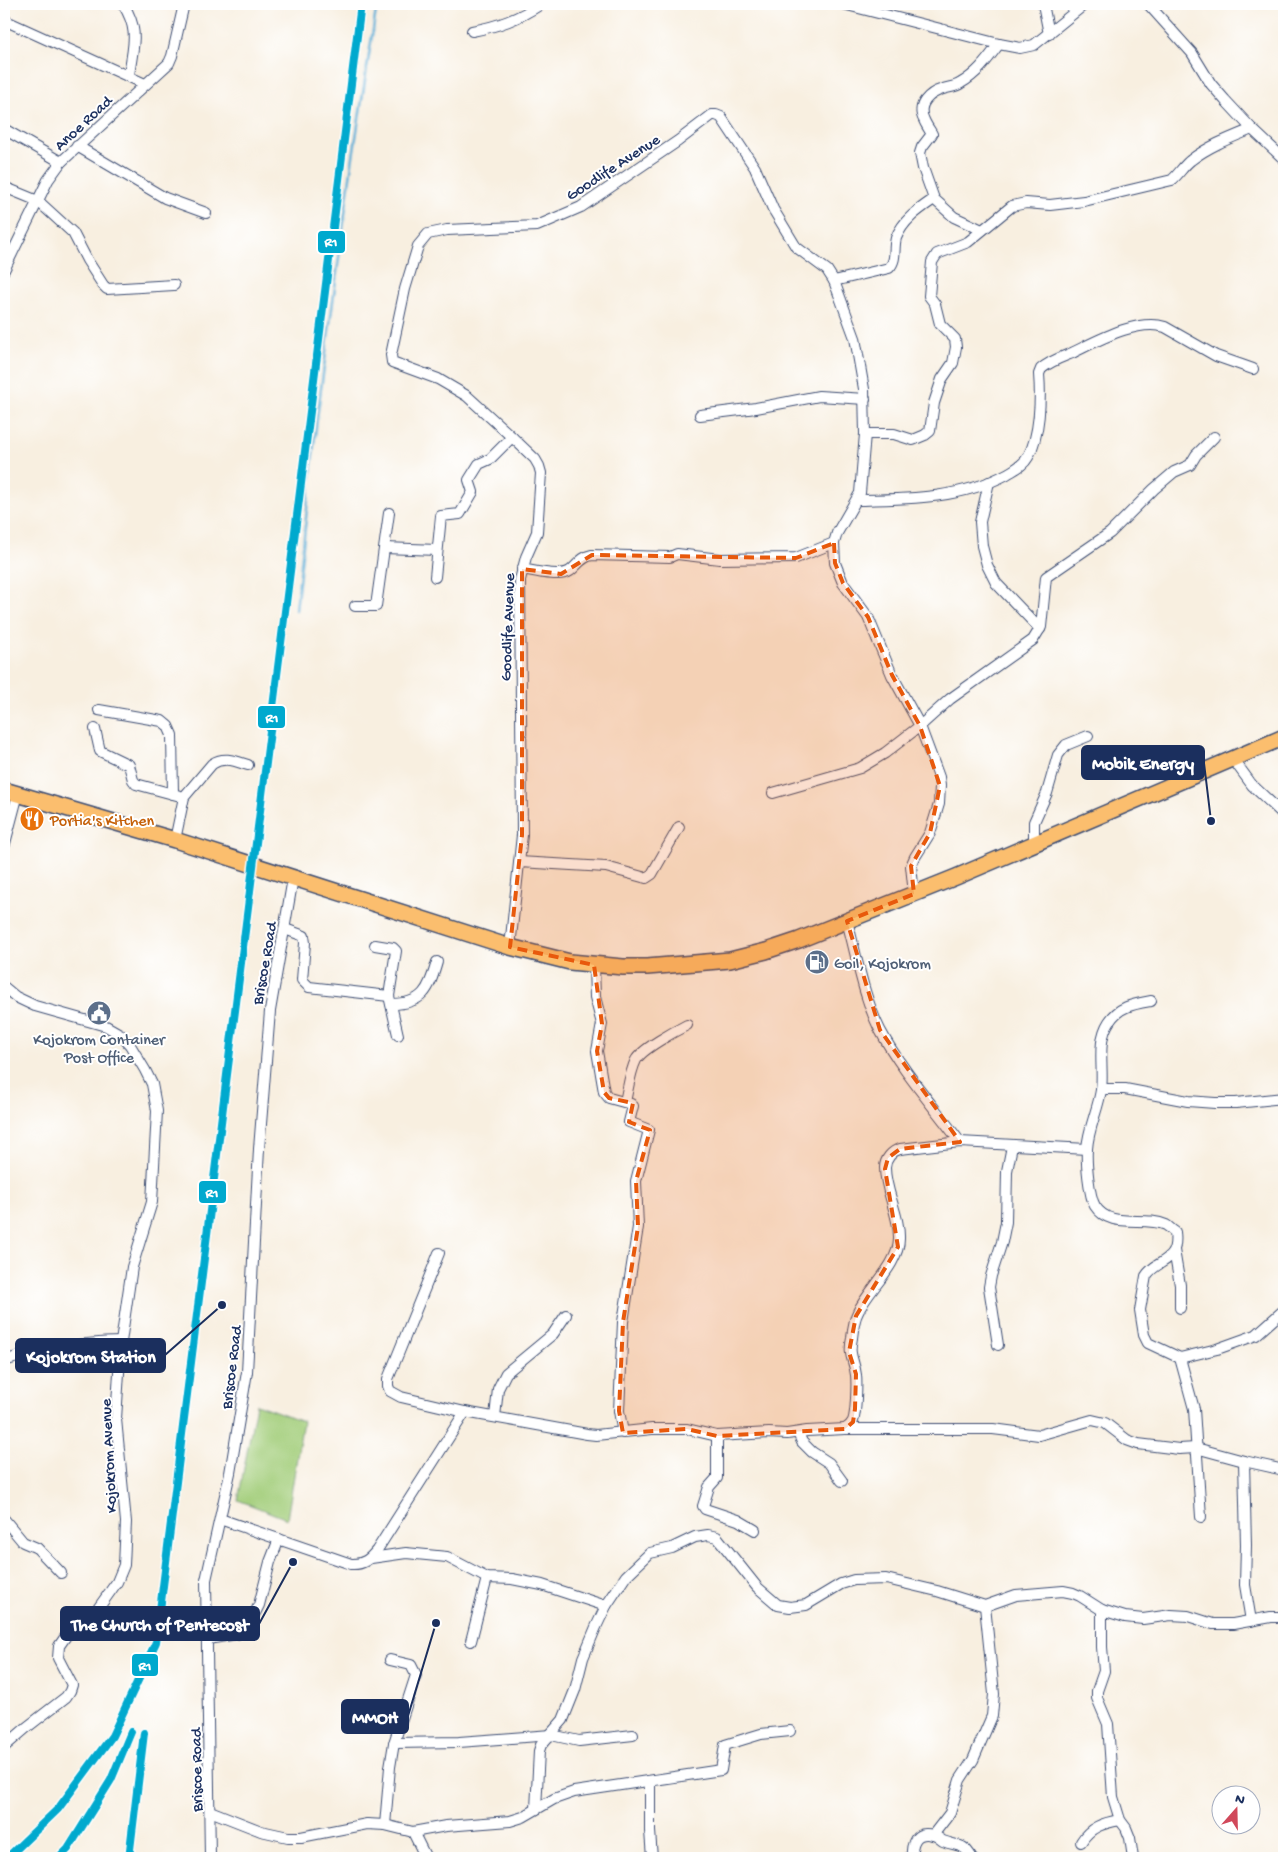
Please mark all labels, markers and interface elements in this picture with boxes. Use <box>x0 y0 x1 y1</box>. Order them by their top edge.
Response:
street label: Anoe Road <box>51 92 119 156</box>
street label: Goodlife Avenue <box>563 131 665 206</box>
line badge: R1 <box>317 230 346 254</box>
text: R1 <box>324 235 338 252</box>
street label: Goodlife Avenue <box>498 572 521 681</box>
line badge: R1 <box>257 705 286 729</box>
text: R1 <box>265 711 279 728</box>
callout: Mobik Energy <box>1082 746 1204 779</box>
text: Mobik Energy <box>1092 755 1194 776</box>
restaurant icon: Portia's Kitchen <box>19 806 45 832</box>
place label: Portia's Kitchen <box>49 813 155 832</box>
street label: Briscoe Road <box>250 919 283 1008</box>
fuel station icon: Goil, Kojokrom <box>804 949 830 975</box>
place label: Goil, Kojokrom <box>834 956 931 975</box>
public building icon: Kojokrom Container Post Office <box>86 1000 112 1026</box>
place label: Kojokrom Container Post Office <box>33 1032 166 1069</box>
line badge: R1 <box>198 1180 227 1204</box>
text: R1 <box>205 1186 219 1203</box>
street label: Briscoe Road <box>219 1323 248 1411</box>
callout: Kojokrom Station <box>16 1339 165 1372</box>
text: Kojokrom Station <box>25 1348 156 1369</box>
street label: Kojokrom Avenue <box>98 1397 123 1513</box>
callout: The Church of Pentecost <box>61 1607 259 1640</box>
text: The Church of Pentecost <box>69 1616 250 1637</box>
line badge: R1 <box>131 1653 159 1677</box>
text: R1 <box>138 1659 152 1676</box>
callout: MMOH <box>342 1700 408 1733</box>
text: MMOH <box>352 1709 399 1730</box>
street label: Briscoe Road <box>188 1726 209 1813</box>
north arrow <box>1210 1784 1260 1834</box>
text: N <box>1232 1791 1247 1810</box>

